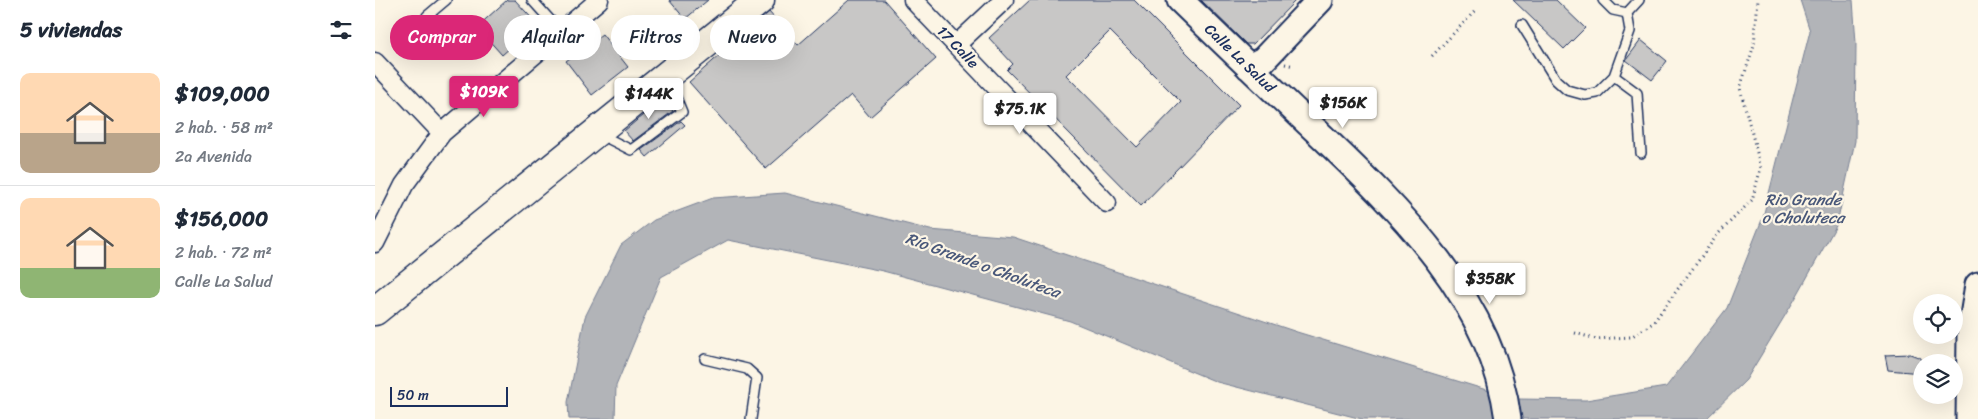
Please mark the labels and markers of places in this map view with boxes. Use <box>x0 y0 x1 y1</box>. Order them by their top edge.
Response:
pin: $109K <box>449 76 519 118</box>
pin: $144K <box>614 78 684 120</box>
pin: $156K <box>1308 86 1378 129</box>
pin: $75.1K <box>979 92 1061 135</box>
pin: $358K <box>1455 262 1525 305</box>

